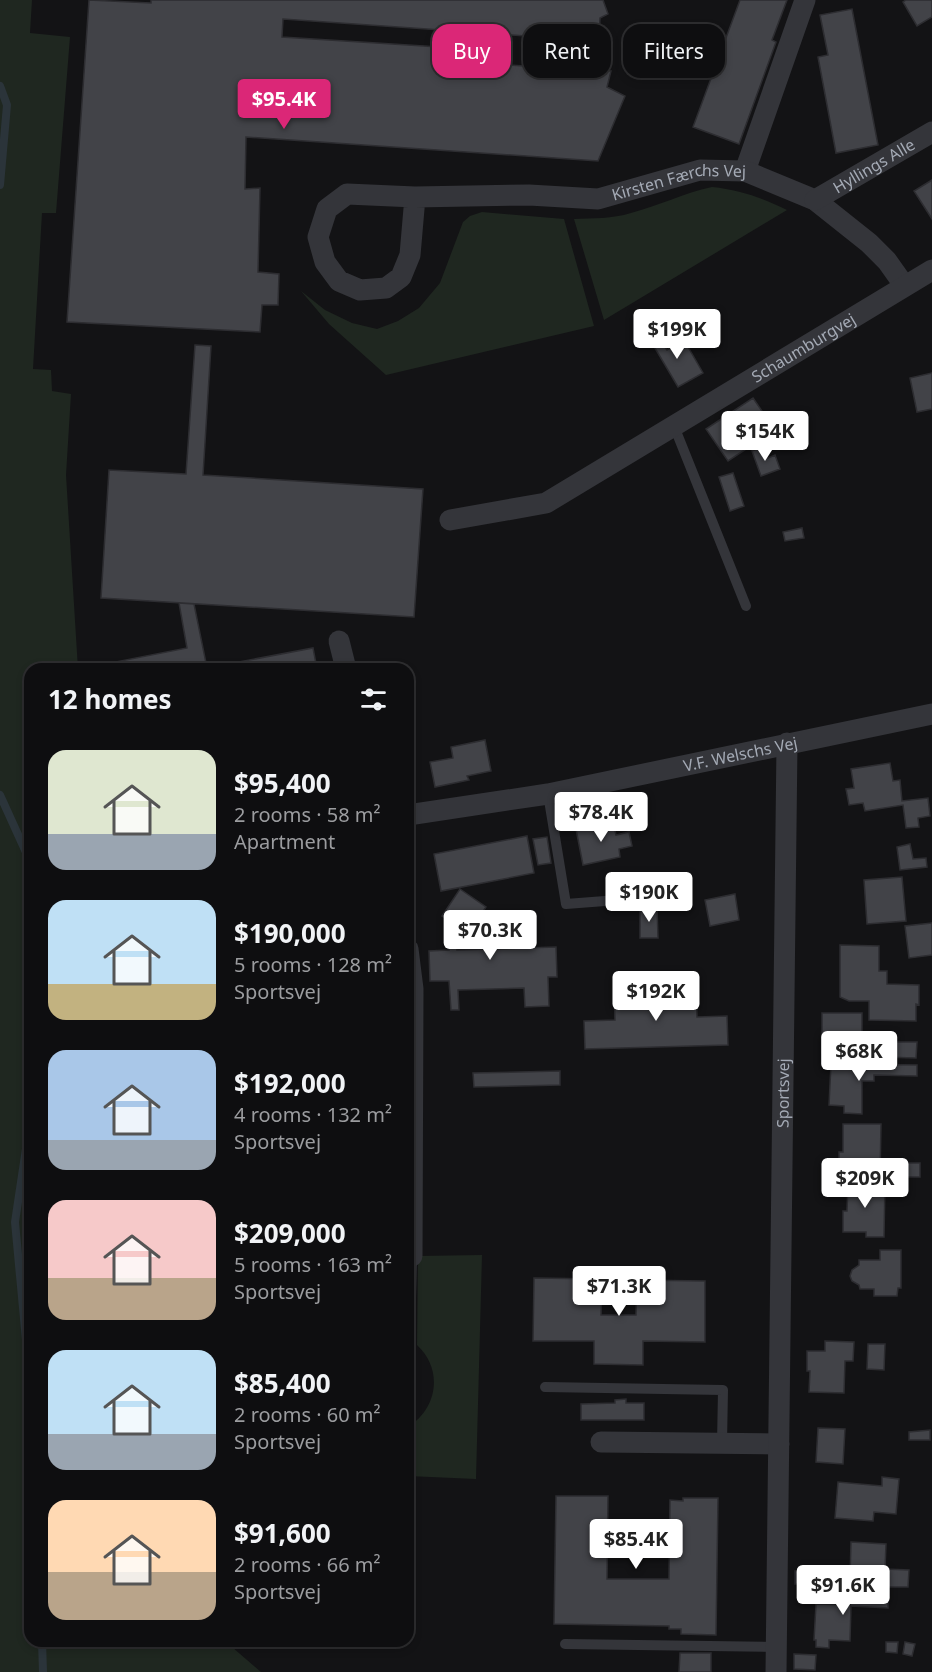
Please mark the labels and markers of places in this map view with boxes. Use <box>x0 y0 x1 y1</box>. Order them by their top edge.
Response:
pin: $95.4K <box>235 79 333 130</box>
pin: $199K <box>635 309 719 360</box>
pin: $154K <box>723 411 807 462</box>
pin: $78.4K <box>552 792 650 843</box>
pin: $190K <box>607 872 691 923</box>
pin: $70.3K <box>441 910 539 961</box>
pin: $192K <box>614 971 698 1022</box>
pin: $68K <box>823 1031 895 1082</box>
pin: $209K <box>823 1158 907 1209</box>
pin: $71.3K <box>570 1266 668 1317</box>
pin: $85.4K <box>587 1519 685 1570</box>
pin: $91.6K <box>794 1565 892 1616</box>

